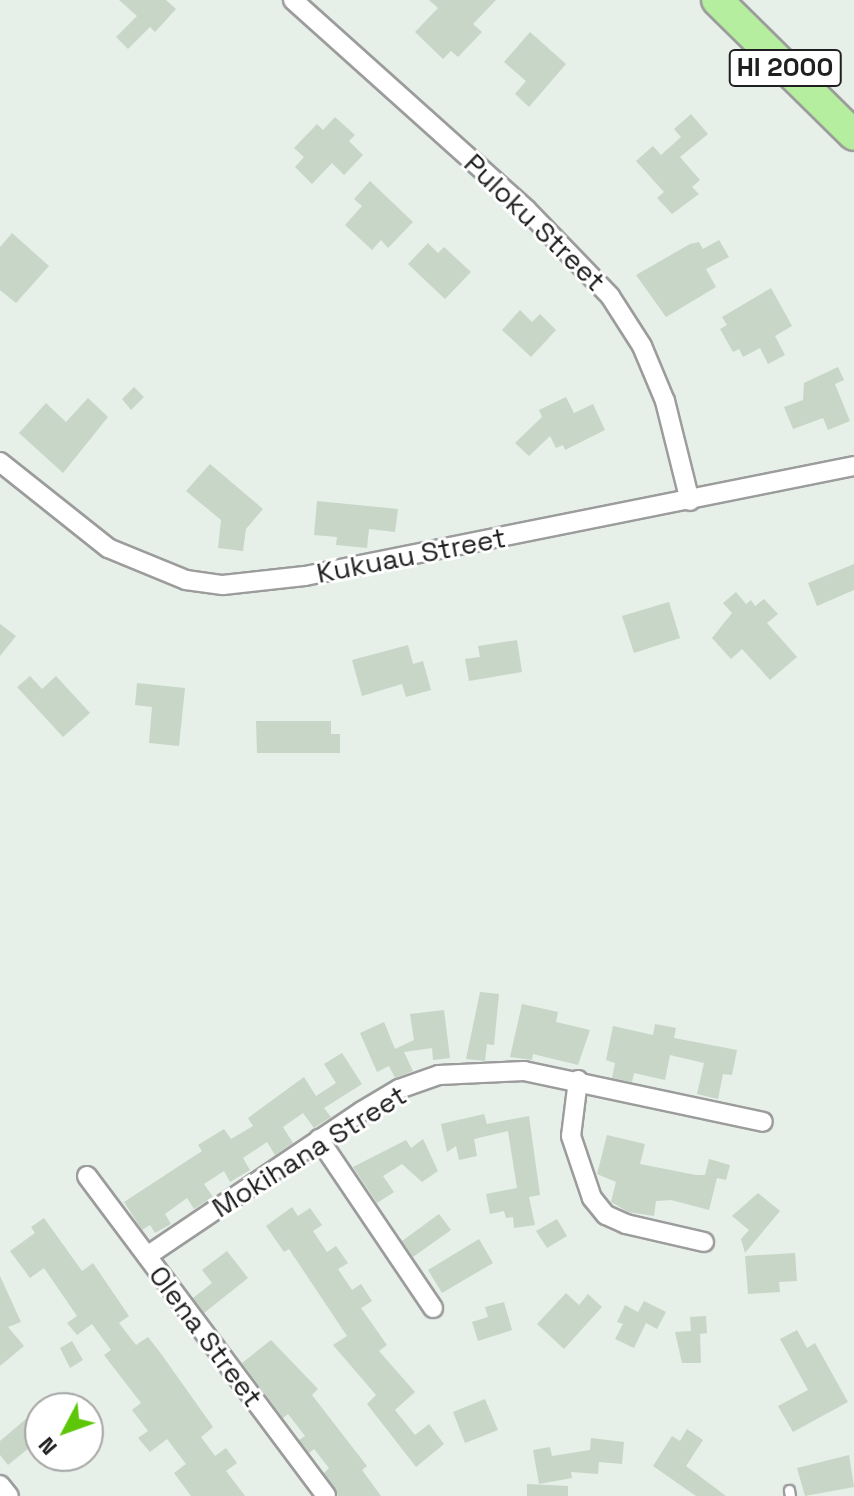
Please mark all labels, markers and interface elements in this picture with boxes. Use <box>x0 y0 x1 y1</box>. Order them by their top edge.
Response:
road number: HI 2000 <box>727 46 843 90</box>
street label: Puloku Street <box>457 146 613 298</box>
street label: Kukuau Street <box>314 520 508 590</box>
street label: Mokihana Street <box>206 1078 412 1224</box>
street label: Olena Street <box>142 1259 270 1413</box>
north arrow <box>24 1392 104 1472</box>
text: N <box>32 1432 63 1461</box>

